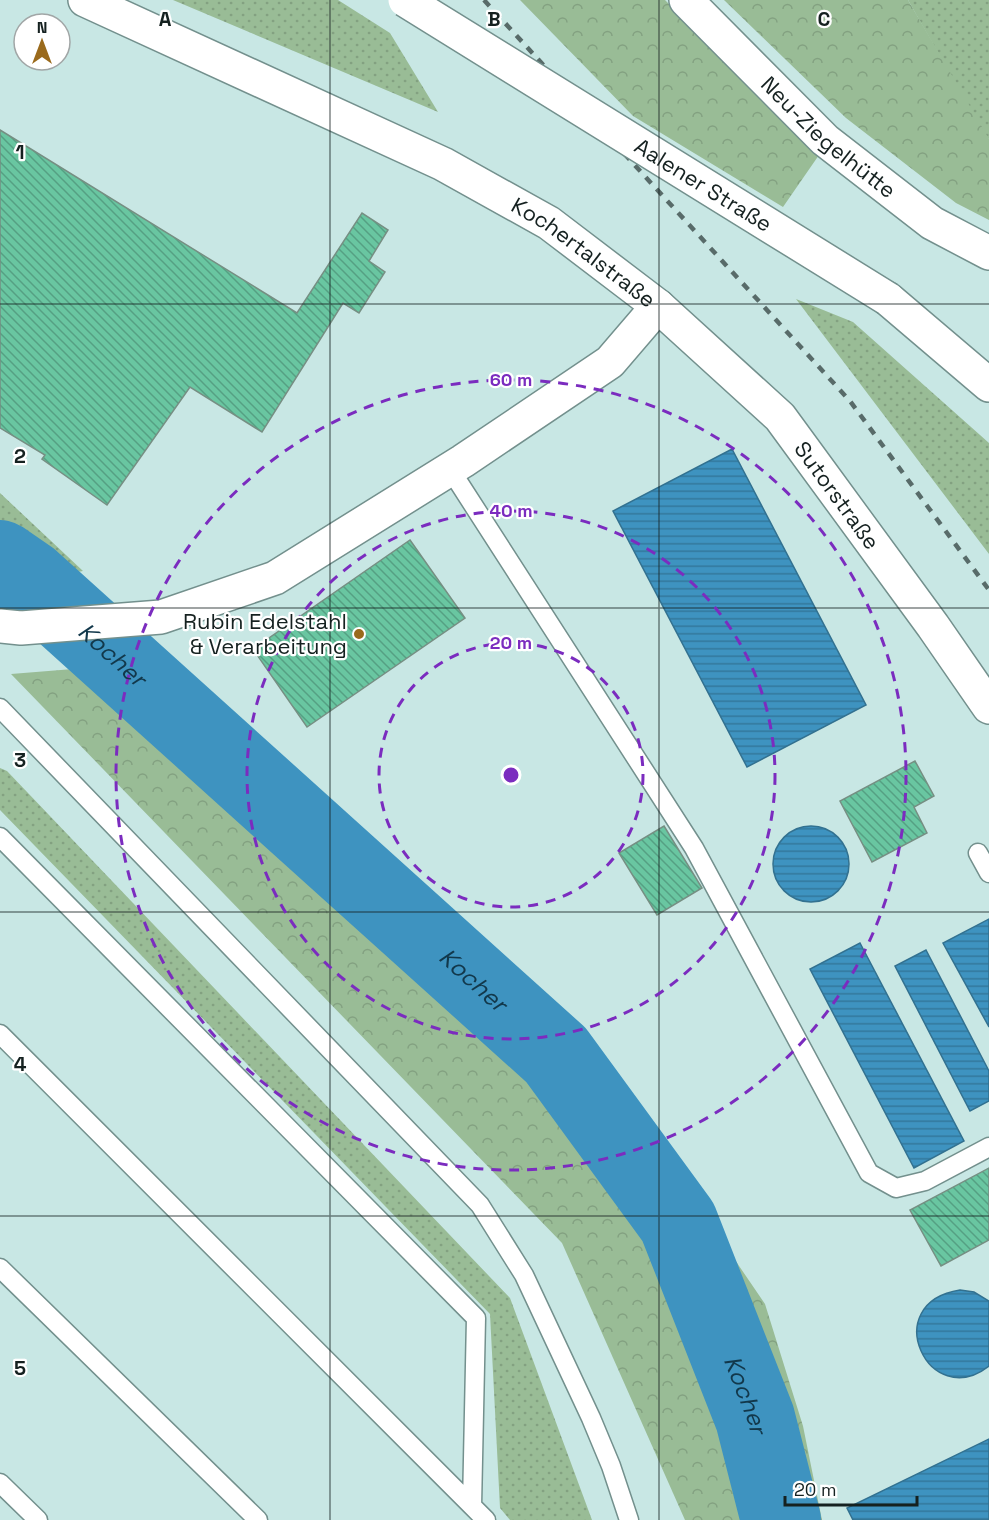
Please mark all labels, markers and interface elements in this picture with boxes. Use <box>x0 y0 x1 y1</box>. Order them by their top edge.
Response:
text: A <box>159 6 172 32</box>
text: B <box>487 6 501 32</box>
text: C <box>818 6 831 32</box>
north arrow <box>12 12 72 72</box>
text: N <box>37 17 47 38</box>
street label: Neu-Ziegelhütte <box>755 70 902 204</box>
street label: Aalener Straße <box>630 132 777 238</box>
text: 1 <box>15 139 25 165</box>
street label: Kochertalstraße <box>506 191 661 313</box>
text: 60 m <box>490 368 532 391</box>
street label: Sutorstraße <box>788 436 886 555</box>
text: 2 <box>14 443 26 469</box>
text: 40 m <box>489 499 533 522</box>
place label: Rubin Edelstahl & Verarbeitung <box>183 607 347 660</box>
water label: Kocher <box>72 616 155 695</box>
marker: Rubin Edelstahl & Verarbeitung <box>352 627 366 641</box>
text: 20 m <box>490 631 532 654</box>
text: 3 <box>14 747 26 773</box>
centre of rings <box>501 765 521 785</box>
water label: Kocher <box>433 941 516 1021</box>
text: 4 <box>14 1051 27 1077</box>
water label: Kocher <box>717 1351 775 1440</box>
text: 5 <box>14 1355 26 1381</box>
scale bar <box>785 1469 917 1507</box>
text: 20 m <box>794 1478 837 1501</box>

